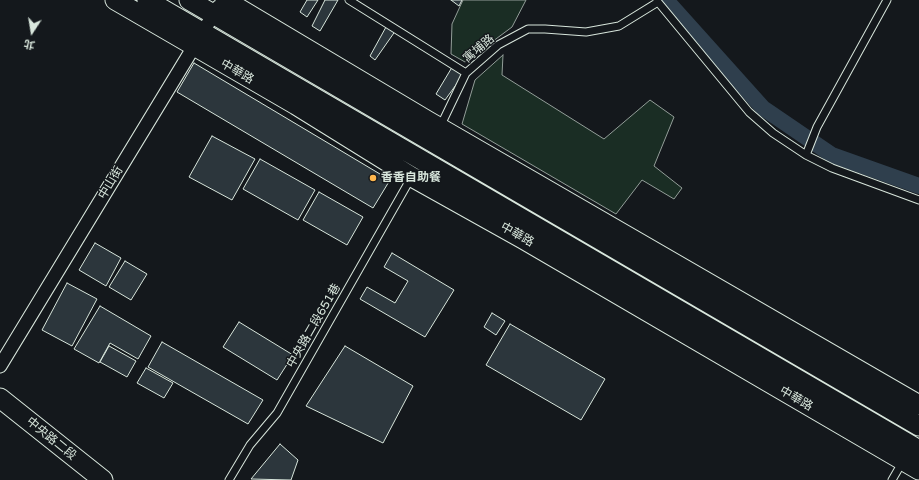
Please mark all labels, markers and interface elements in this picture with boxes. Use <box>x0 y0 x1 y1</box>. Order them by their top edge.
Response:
north arrow <box>12 12 52 52</box>
street label: 寓埔路 <box>461 32 497 66</box>
text: 北 <box>23 37 36 52</box>
street label: 中華路 <box>218 57 256 87</box>
street label: 中山街 <box>96 164 126 202</box>
place label: 香香自助餐 <box>381 171 441 185</box>
marker: 香香自助餐 <box>368 173 378 183</box>
street label: 中華路 <box>498 220 536 250</box>
street label: 中央路二段651巷 <box>284 281 344 371</box>
street label: 中華路 <box>777 384 815 414</box>
street label: 中央路二段 <box>23 415 79 463</box>

